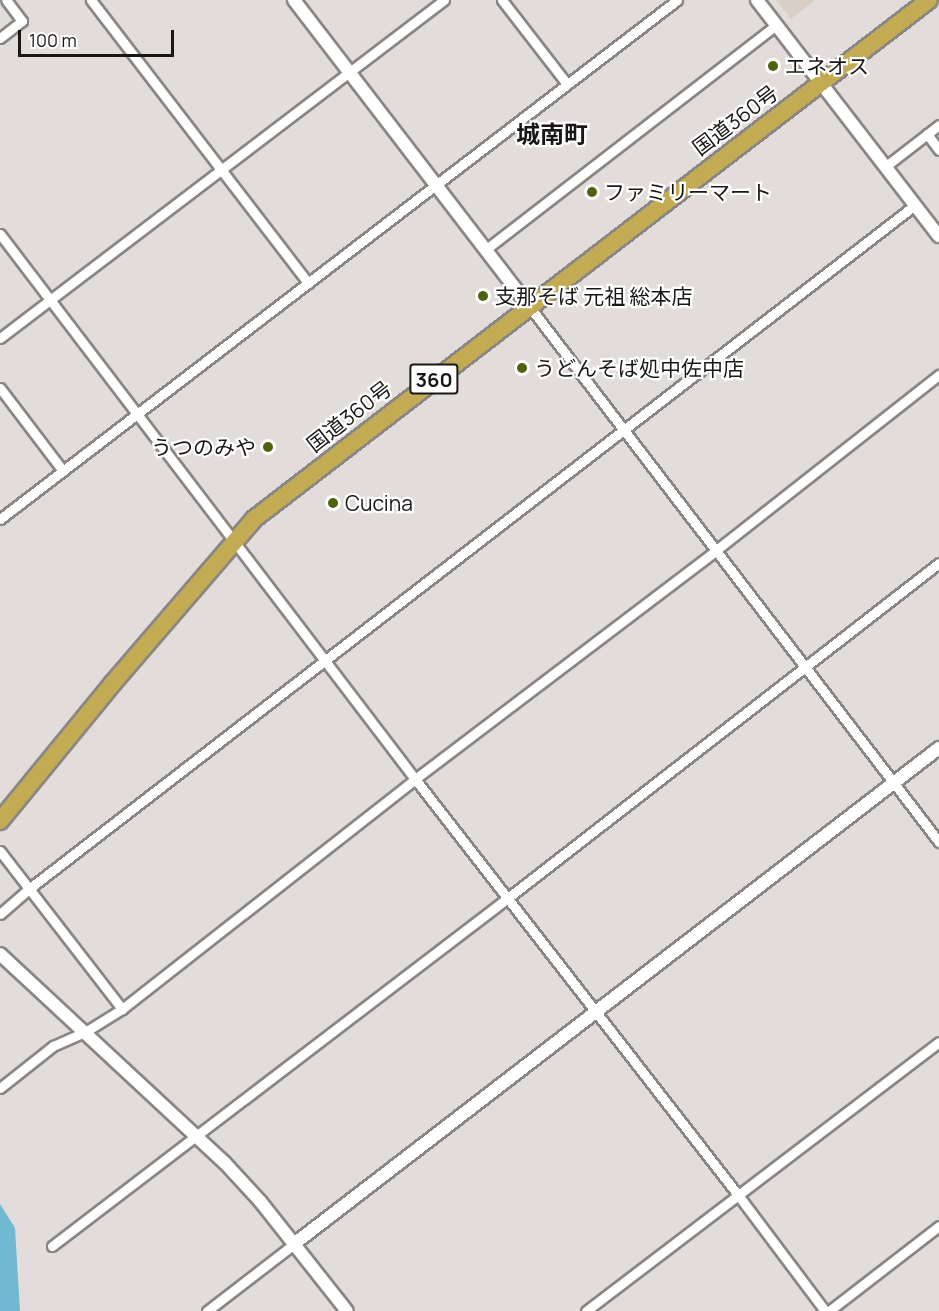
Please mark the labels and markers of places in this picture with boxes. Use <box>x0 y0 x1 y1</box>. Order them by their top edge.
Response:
place label: エネオス <box>785 53 869 79</box>
marker: エネオス <box>766 59 780 73</box>
place label: ファミリーマート <box>604 179 772 205</box>
marker: ファミリーマート <box>585 185 599 199</box>
place label: 支那そば 元祖 総本店 <box>495 283 692 309</box>
marker: 支那そば 元祖 総本店 <box>476 289 490 303</box>
place label: うどんそば処中佐中店 <box>534 355 744 381</box>
marker: うどんそば処中佐中店 <box>515 361 529 375</box>
place label: うつのみや <box>151 434 256 460</box>
marker: うつのみや <box>261 440 275 454</box>
place label: Cucina <box>345 490 413 516</box>
marker: Cucina <box>326 496 340 510</box>

